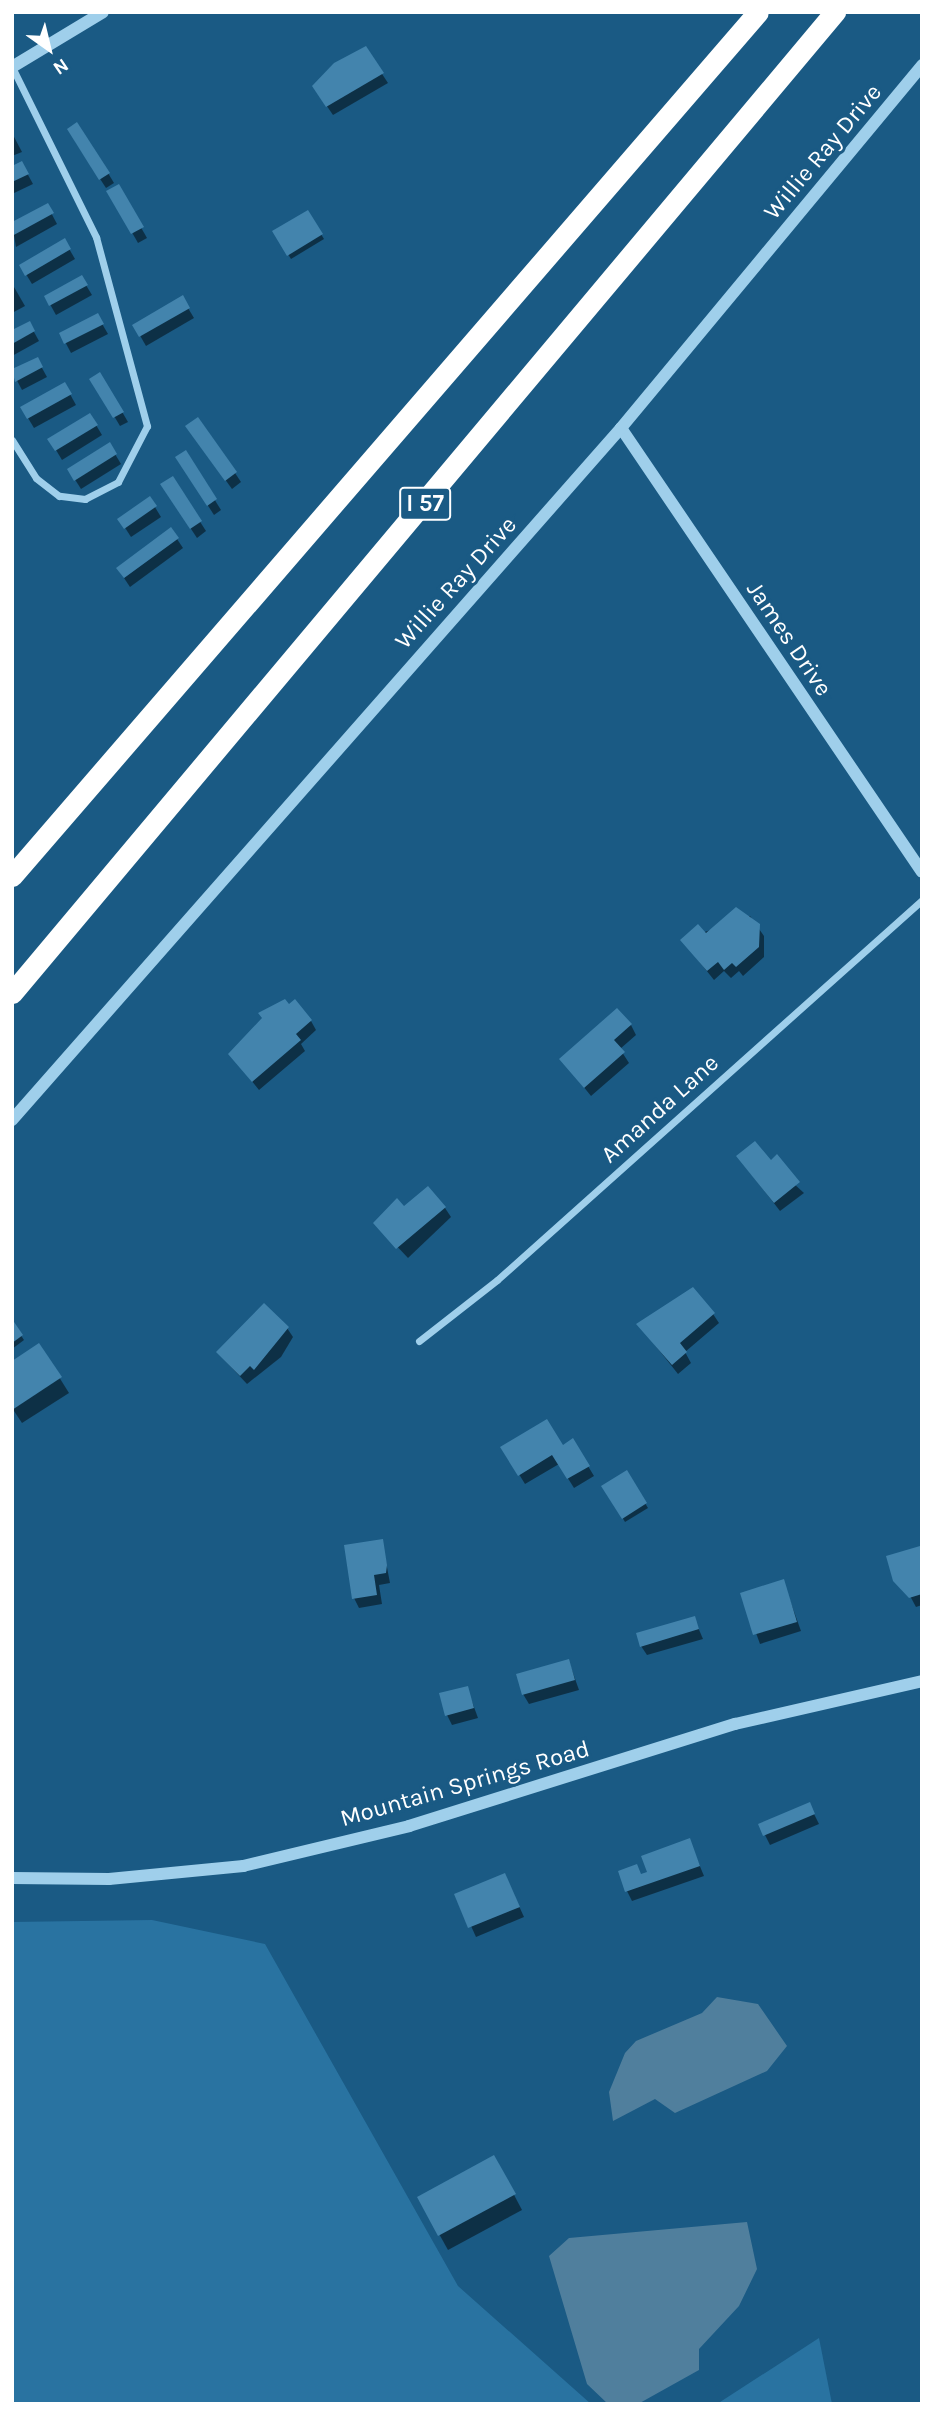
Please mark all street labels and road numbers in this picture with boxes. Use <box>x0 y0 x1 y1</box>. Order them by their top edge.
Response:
street label: Willie Ray Drive <box>758 78 888 226</box>
road number: I 57 <box>399 484 451 524</box>
street label: Willie Ray Drive <box>389 511 523 655</box>
street label: James Drive <box>740 576 838 702</box>
street label: Amanda Lane <box>595 1049 725 1169</box>
street label: Mountain Springs Road <box>337 1735 593 1833</box>

